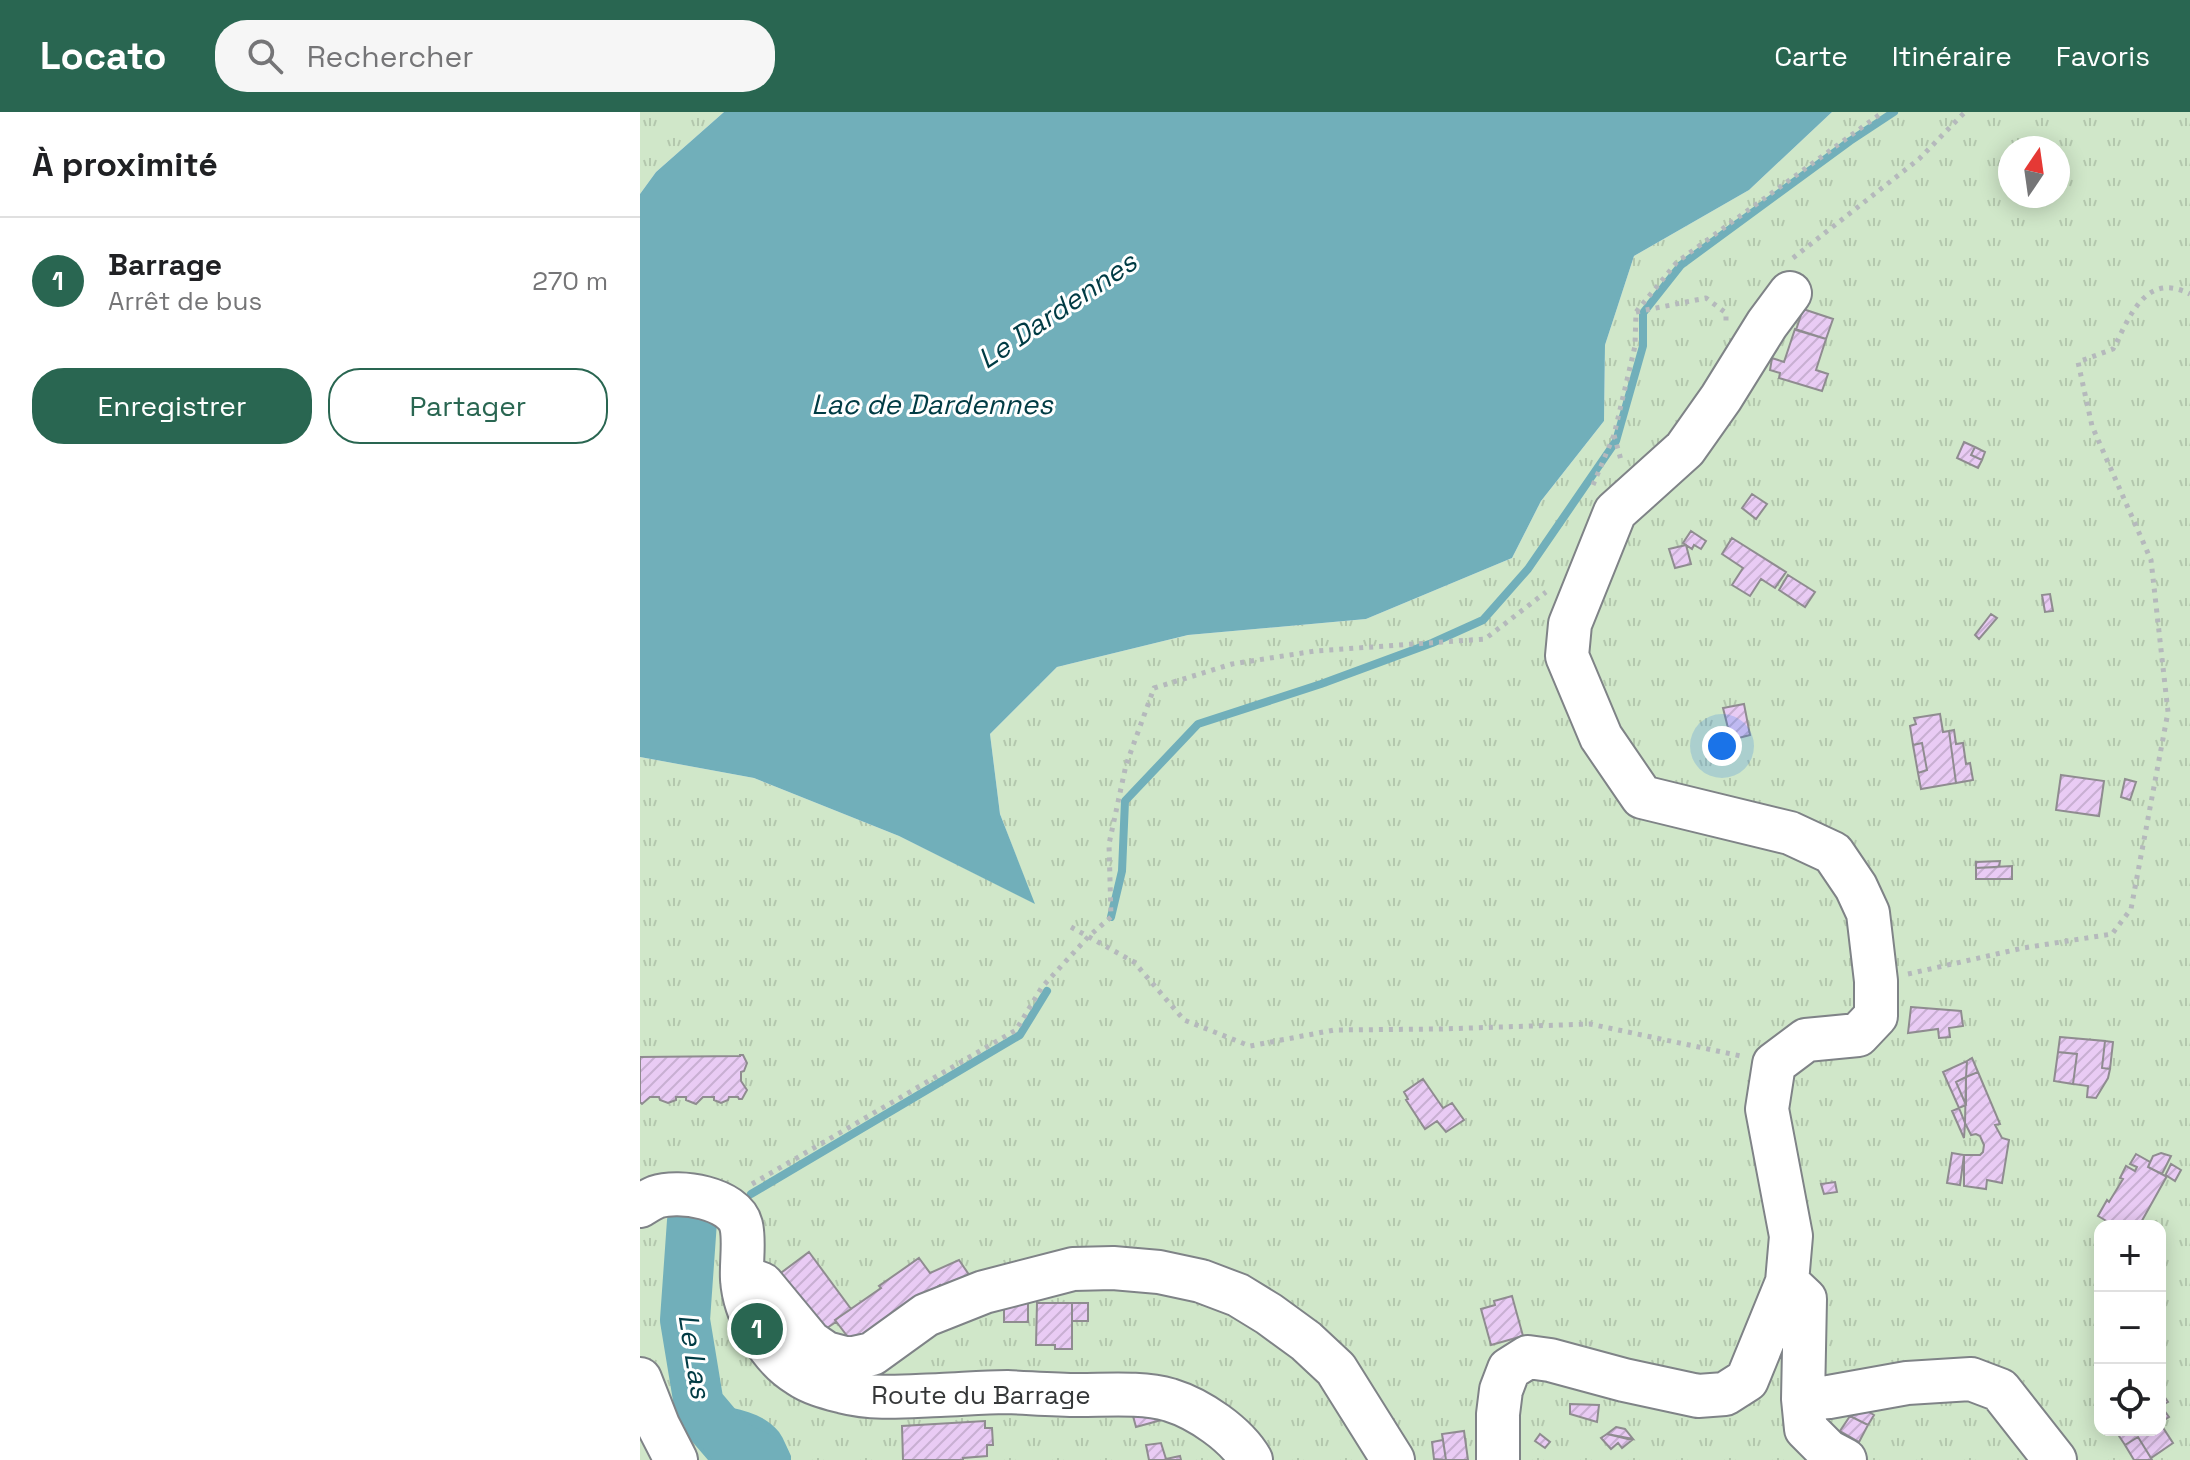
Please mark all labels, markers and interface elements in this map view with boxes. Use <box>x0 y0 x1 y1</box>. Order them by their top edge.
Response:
search box <box>215 20 775 92</box>
text: Locato <box>40 32 167 80</box>
icon: search <box>243 34 287 78</box>
text: Rechercher <box>307 37 474 76</box>
text: Carte <box>1774 38 1848 74</box>
text: Itinéraire <box>1892 38 2012 74</box>
text: Favoris <box>2056 38 2150 74</box>
north arrow <box>1998 136 2070 208</box>
text: À proximité <box>32 143 218 186</box>
water label: Le Dardennes <box>971 243 1144 376</box>
text: Barrage <box>108 245 222 284</box>
text: 1 <box>52 264 64 298</box>
text: 270 m <box>532 264 608 298</box>
text: Arrêt de bus <box>108 284 262 318</box>
button: Enregistrer <box>32 368 312 444</box>
button: Partager <box>328 368 608 444</box>
water label: Lac de Dardennes <box>811 386 1054 422</box>
your location <box>1702 726 1742 766</box>
map controls <box>2094 1220 2166 1436</box>
button: + <box>2094 1220 2166 1292</box>
button: − <box>2094 1292 2166 1364</box>
pin: 1 <box>731 1299 783 1359</box>
water label: Le Las <box>671 1311 720 1402</box>
button: locate <box>2094 1364 2166 1436</box>
street label: Route du Barrage <box>871 1378 1091 1412</box>

